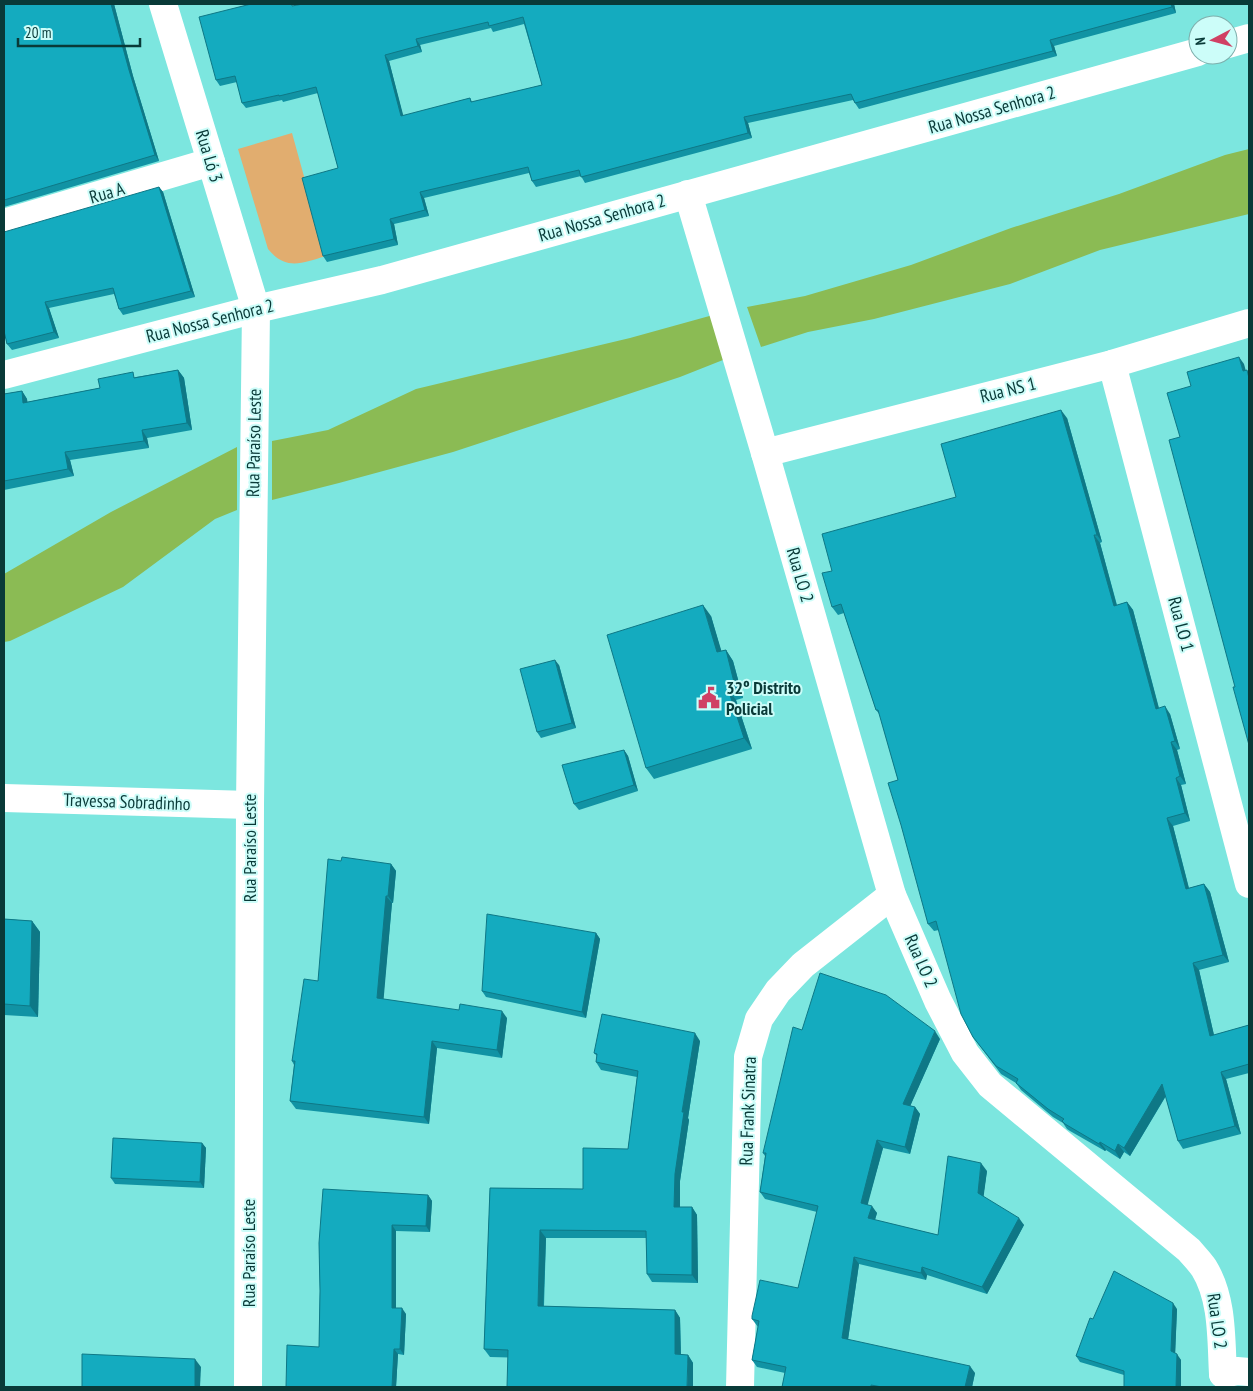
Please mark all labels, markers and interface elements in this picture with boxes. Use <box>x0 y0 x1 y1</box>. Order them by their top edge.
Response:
scale bar <box>18 15 140 47</box>
north arrow <box>1188 15 1238 65</box>
text: 20 m <box>25 23 51 42</box>
text: N <box>1191 37 1209 46</box>
street label: Rua Nossa Senhora 2 <box>926 80 1058 139</box>
street label: Rua Ló 3 <box>191 127 228 185</box>
street label: Rua A <box>87 176 128 208</box>
street label: Rua Nossa Senhora 2 <box>536 188 668 247</box>
street label: Rua Nossa Senhora 2 <box>144 294 276 348</box>
street label: Rua NS 1 <box>978 371 1038 408</box>
street label: Rua Paraíso Leste <box>241 389 266 497</box>
street label: Rua LO 2 <box>782 545 819 605</box>
street label: Rua LO 1 <box>1163 594 1200 654</box>
place label: 32º Distrito Policial <box>726 676 801 720</box>
public building icon: 32º Distrito Policial <box>696 685 722 711</box>
street label: Travessa Sobradinho <box>63 788 191 815</box>
street label: Rua Paraíso Leste <box>238 794 261 902</box>
street label: Rua LO 2 <box>900 931 943 991</box>
street label: Rua Frank Sinatra <box>734 1056 761 1166</box>
street label: Rua Paraíso Leste <box>237 1199 260 1307</box>
street label: Rua LO 2 <box>1202 1292 1233 1350</box>

